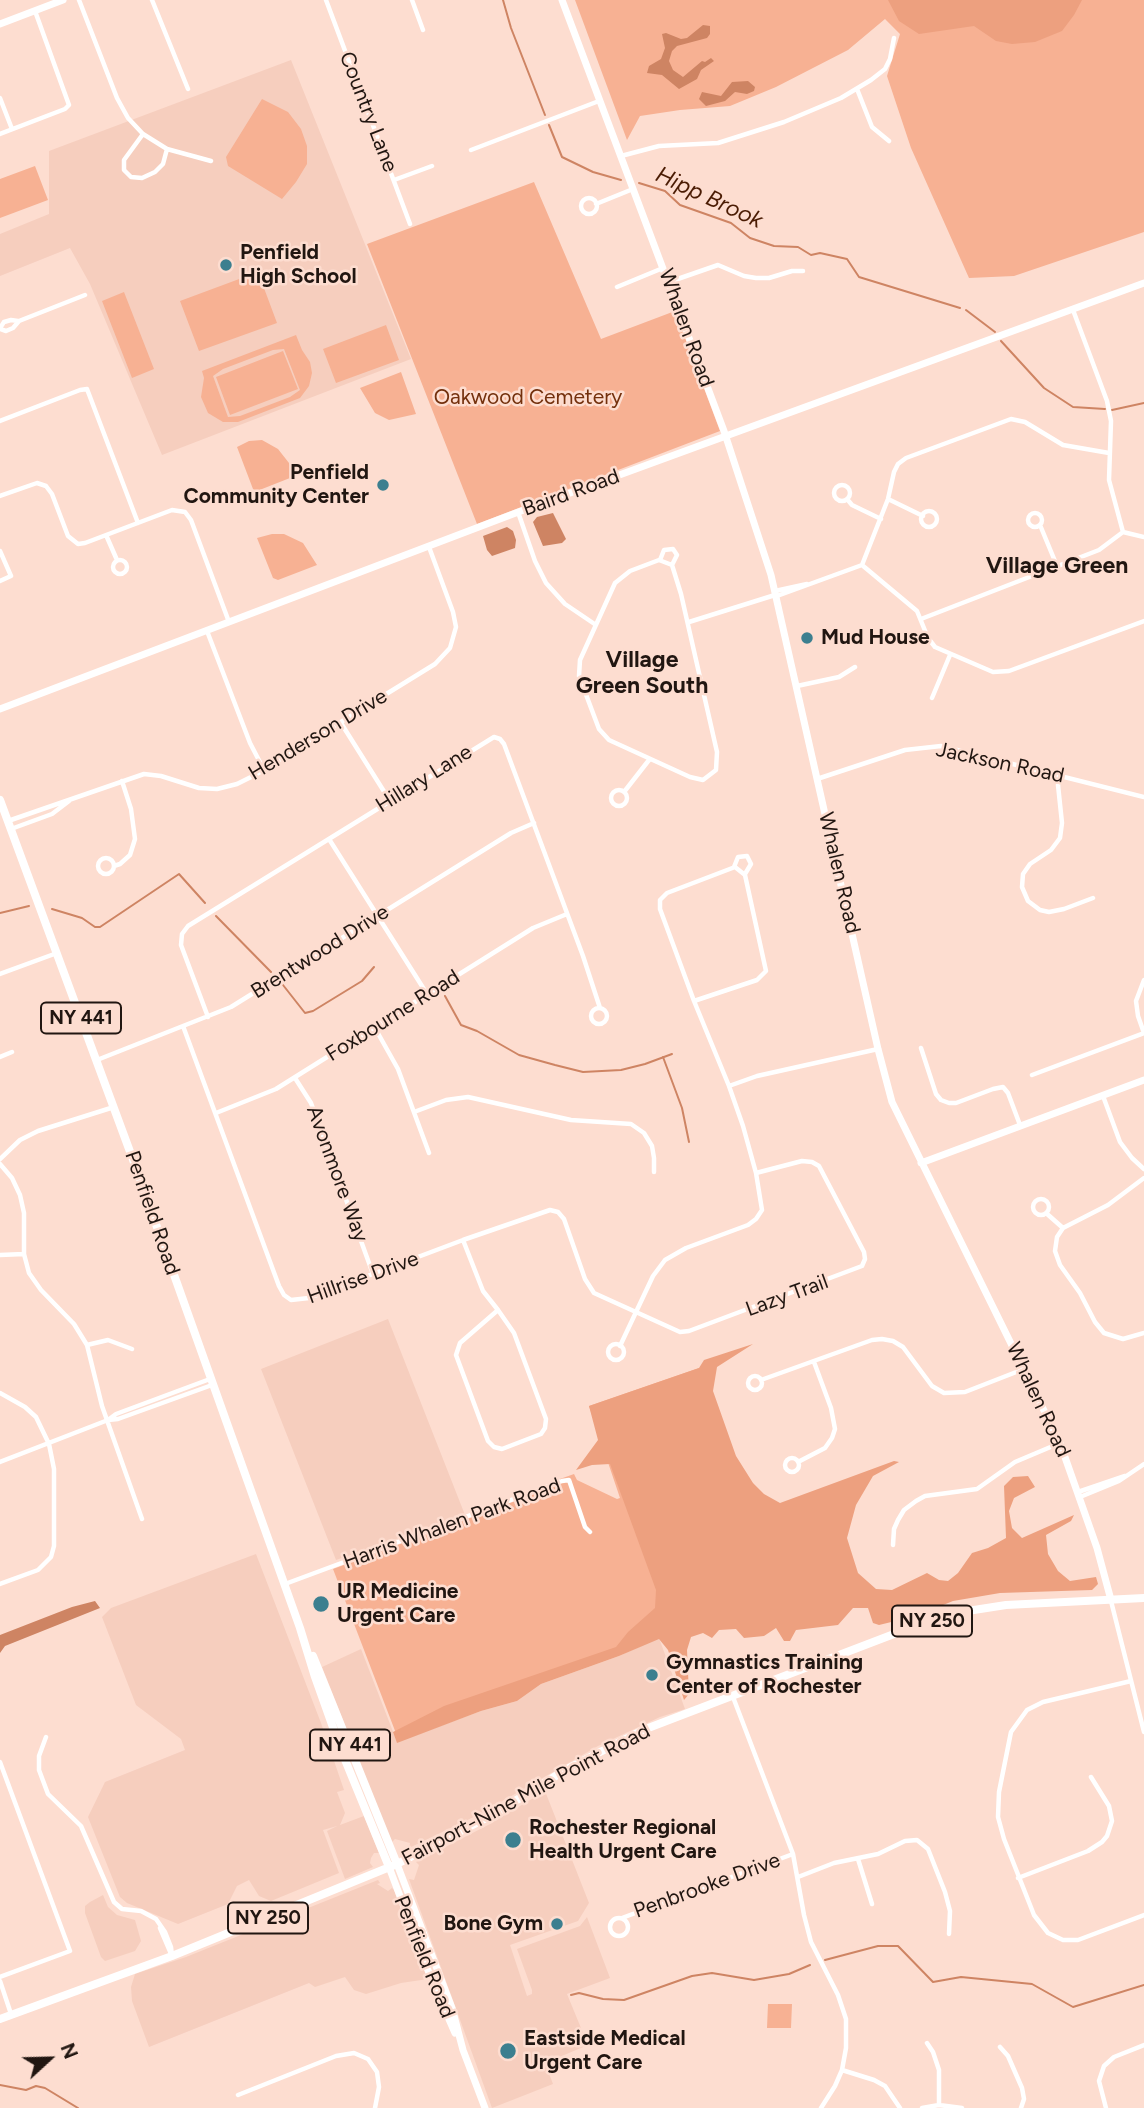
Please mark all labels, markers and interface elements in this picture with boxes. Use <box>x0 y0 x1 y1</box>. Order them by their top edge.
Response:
street label: Country Lane <box>334 48 402 176</box>
water label: Hipp Brook <box>651 161 767 235</box>
place label: Penfield High School <box>240 240 357 290</box>
marker: Penfield High School <box>218 257 234 273</box>
street label: Whalen Road <box>653 265 719 391</box>
park label: Oakwood Cemetery <box>434 385 622 411</box>
place label: Penfield Community Center <box>183 460 369 510</box>
street label: Baird Road <box>519 464 623 522</box>
marker: Penfield Community Center <box>375 477 391 493</box>
district label: Village Green <box>986 552 1128 580</box>
place label: Mud House <box>821 625 930 651</box>
marker: Mud House <box>799 630 815 646</box>
district label: Village Green South <box>576 646 708 700</box>
street label: Henderson Drive <box>244 684 392 786</box>
street label: Jackson Road <box>934 737 1066 789</box>
street label: Hillary Lane <box>371 740 477 818</box>
street label: Whalen Road <box>813 810 865 936</box>
street label: Brentwood Drive <box>246 900 394 1004</box>
street label: Foxbourne Road <box>321 965 465 1067</box>
road number: NY 441 <box>41 1002 121 1034</box>
street label: Avonmore Way <box>301 1102 373 1246</box>
street label: Penfield Road <box>119 1148 185 1278</box>
street label: Hillrise Drive <box>304 1246 422 1310</box>
street label: Lazy Trail <box>742 1269 832 1323</box>
street label: Whalen Road <box>1000 1339 1076 1461</box>
street label: Harris Whalen Park Road <box>340 1473 564 1575</box>
place label: UR Medicine Urgent Care <box>337 1579 458 1629</box>
marker: UR Medicine Urgent Care <box>311 1594 331 1614</box>
road number: NY 250 <box>892 1606 972 1637</box>
place label: Gymnastics Training Center of Rochester <box>666 1650 863 1700</box>
marker: Gymnastics Training Center of Rochester <box>644 1667 660 1683</box>
street label: Fairport-Nine Mile Point Road <box>397 1719 655 1871</box>
road number: NY 441 <box>310 1730 390 1760</box>
place label: Rochester Regional Health Urgent Care <box>529 1815 717 1865</box>
marker: Rochester Regional Health Urgent Care <box>503 1830 523 1850</box>
street label: Penbrooke Drive <box>630 1848 784 1924</box>
street label: Penfield Road <box>388 1892 460 2022</box>
road number: NY 250 <box>228 1902 308 1934</box>
place label: Bone Gym <box>443 1911 543 1937</box>
marker: Bone Gym <box>549 1916 565 1932</box>
north arrow <box>14 2024 84 2094</box>
place label: Eastside Medical Urgent Care <box>524 2026 686 2076</box>
text: N <box>56 2040 82 2062</box>
marker: Eastside Medical Urgent Care <box>498 2041 518 2061</box>

